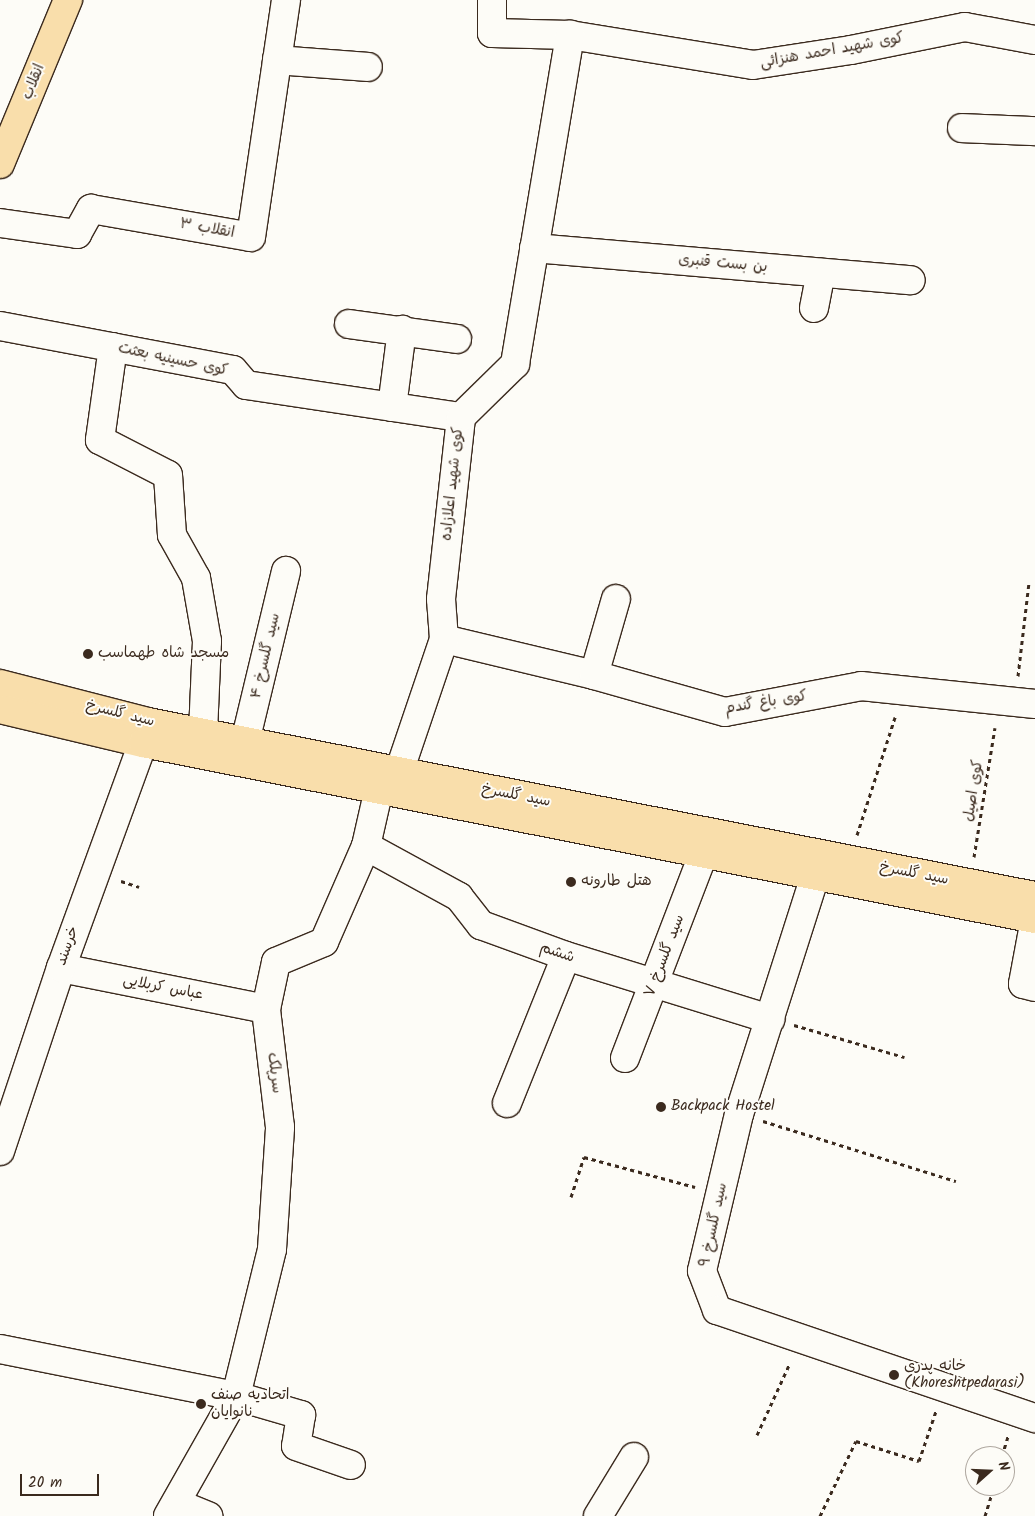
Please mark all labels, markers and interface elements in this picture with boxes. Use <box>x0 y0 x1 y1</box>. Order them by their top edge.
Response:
street label: کوی شهید احمد هنزائی <box>759 30 905 72</box>
street label: انقلاب <box>19 61 49 103</box>
street label: انقلاب ۳ <box>178 215 236 243</box>
street label: بن بست قنبری <box>678 251 768 277</box>
street label: کوی حسینیه بعثت <box>116 340 230 380</box>
street label: کوی شهید اعلازاده <box>438 426 468 542</box>
street label: سید گلسرخ ۴ <box>247 611 285 701</box>
place label: مسجد شاه طهماسب <box>98 645 229 663</box>
marker: مسجد شاه طهماسب <box>82 648 94 660</box>
street label: کوی باغ گندم <box>724 688 808 718</box>
street label: سید گلسرخ <box>84 697 156 731</box>
street label: کوی اصیل <box>960 759 988 823</box>
street label: سید گلسرخ <box>480 780 552 812</box>
street label: سید گلسرخ <box>878 858 950 890</box>
place label: هتل طارونه <box>581 873 652 891</box>
marker: هتل طارونه <box>565 876 577 888</box>
street label: سید گلسرخ ۷ <box>641 912 689 1000</box>
street label: خرسند <box>53 924 83 968</box>
street label: ششم <box>537 939 577 967</box>
street label: عباس کربلایی <box>121 971 205 1005</box>
street label: سرپلک <box>263 1052 285 1094</box>
place label: Backpack Hostel <box>671 1098 775 1116</box>
marker: Backpack Hostel <box>655 1101 667 1113</box>
street label: سید گلسرخ ۹ <box>696 1181 732 1269</box>
place label: خانه پدری (Khoreshtpedarasi) <box>904 1357 1025 1392</box>
marker: خانه پدری (Khoreshtpedarasi) <box>888 1369 900 1381</box>
place label: اتحادیه صنف نانوایان <box>211 1386 289 1421</box>
marker: اتحادیه صنف نانوایان <box>195 1398 207 1410</box>
north arrow <box>965 1446 1015 1496</box>
text: N <box>991 1458 1015 1474</box>
scale bar <box>22 1464 101 1496</box>
text: 20 m <box>28 1471 62 1495</box>

